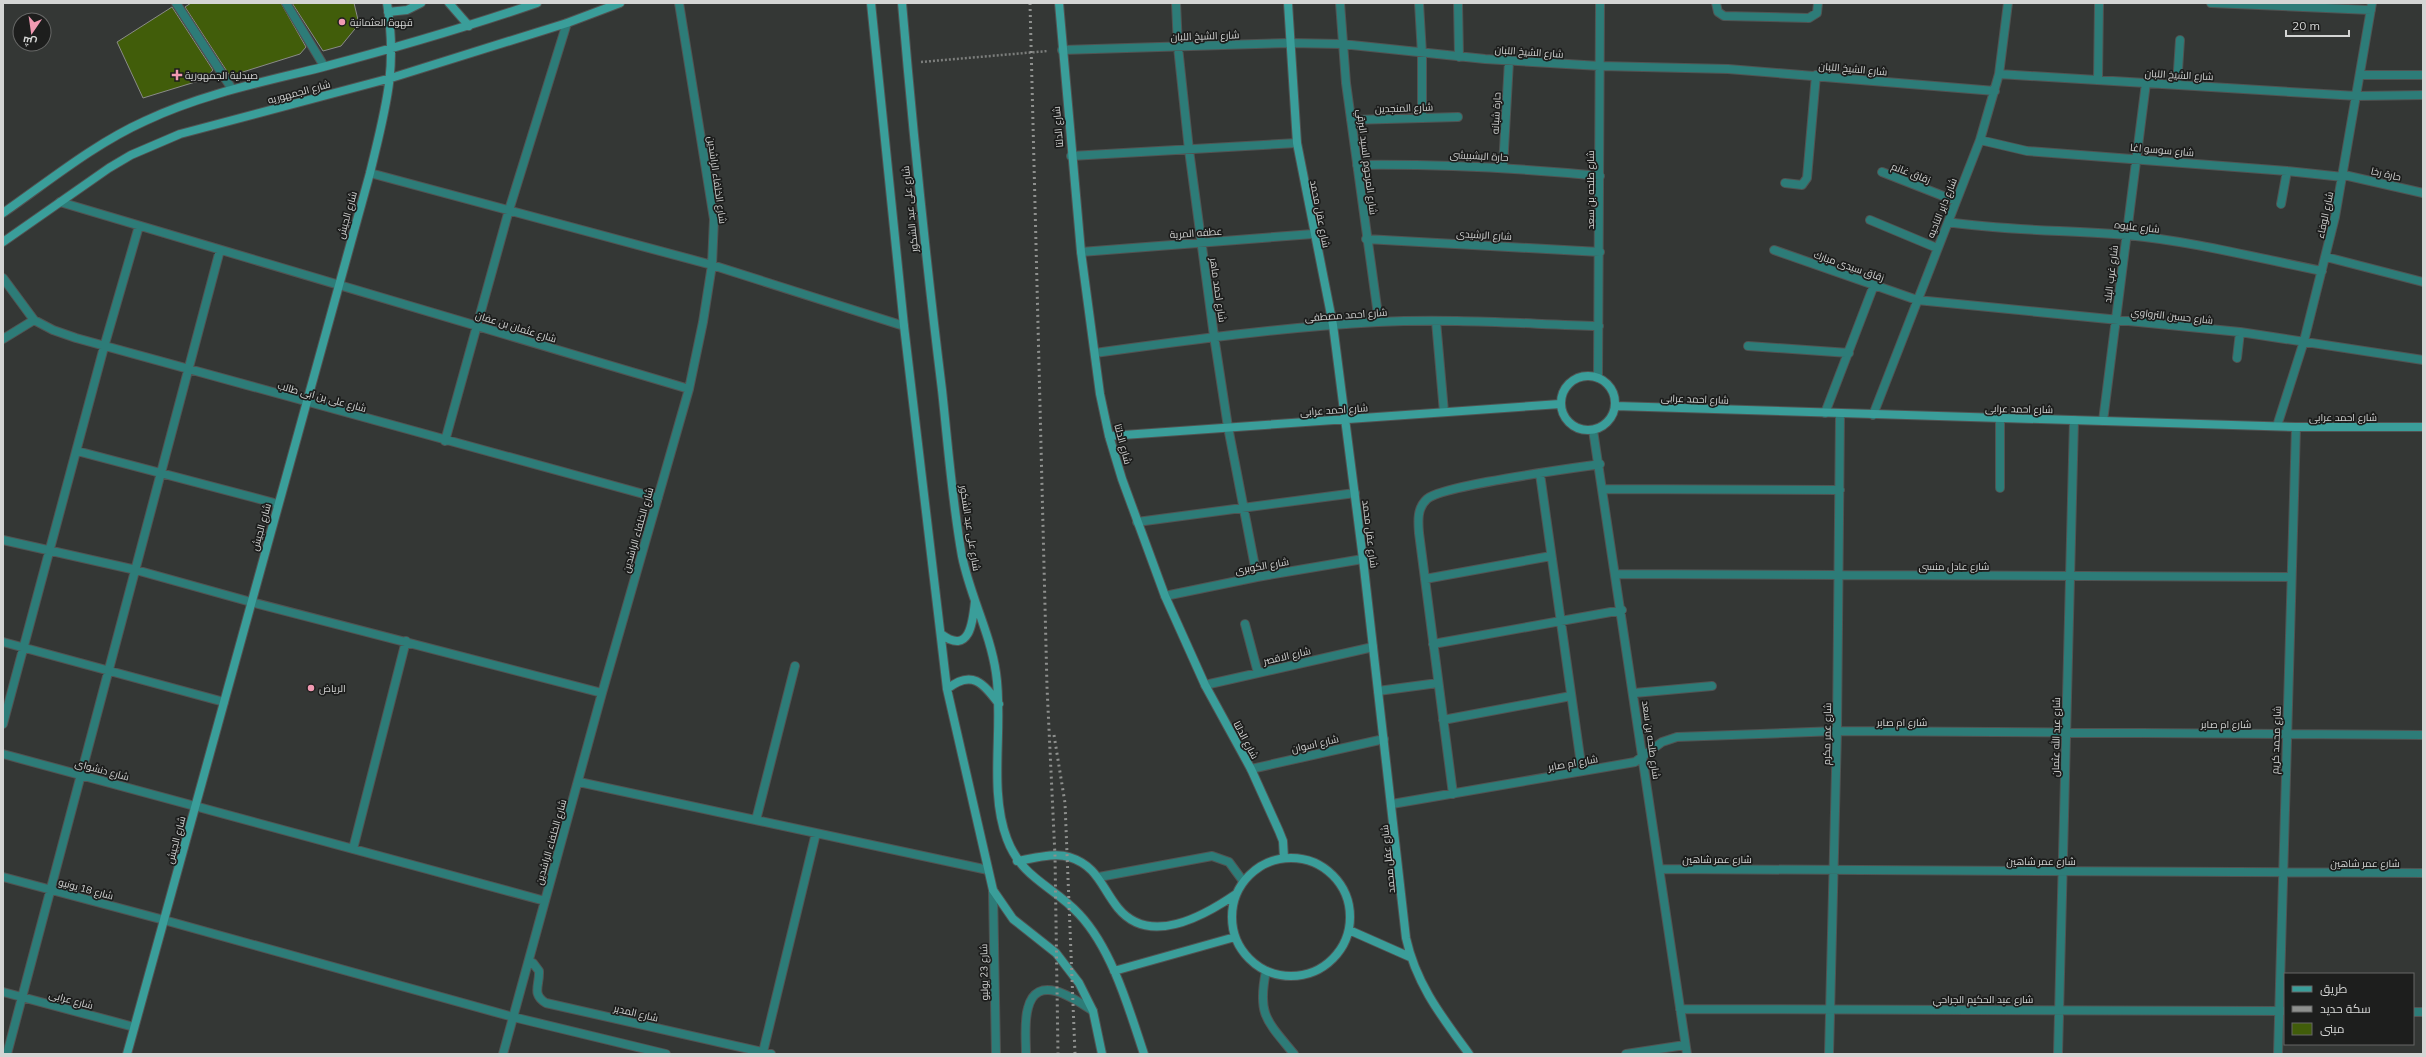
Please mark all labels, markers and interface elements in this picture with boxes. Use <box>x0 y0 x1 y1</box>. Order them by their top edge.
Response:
north arrow <box>12 12 52 52</box>
scale bar <box>2286 12 2349 38</box>
place label: قهوة العثمانية <box>350 16 413 29</box>
marker: قهوة العثمانية <box>337 17 347 27</box>
text: 20 m <box>2292 18 2320 33</box>
street label: شارع الشيخ اللبان <box>1170 28 1240 44</box>
text: ش <box>21 33 38 50</box>
street label: شارع الشيخ اللبان <box>1494 43 1564 61</box>
street label: شارع الشيخ اللبان <box>1818 60 1888 78</box>
street label: شارع الشيخ اللبان <box>2144 67 2214 83</box>
place label: صيدلية الجمهورية <box>185 69 258 82</box>
marker: صيدلية الجمهورية <box>172 70 182 80</box>
street label: شارع الجمهوريه <box>266 77 332 107</box>
street label: حارة شبانه <box>1488 92 1504 134</box>
street label: شارع المنجدين <box>1375 100 1433 116</box>
street label: شارع الدلتا <box>1050 106 1066 148</box>
street label: شارع المرحوم السيد البرقي <box>1353 108 1380 216</box>
street label: شارع الخلفاء الراشدين <box>704 135 730 225</box>
street label: شارع سوسو اغا <box>2129 141 2195 159</box>
street label: حارة البشبيشى <box>1449 148 1509 164</box>
street label: شارع طلحه بن سعد <box>1584 150 1597 230</box>
street label: زقاق غانم <box>1889 160 1932 187</box>
street label: حارة رخا <box>2370 164 2402 184</box>
street label: شارع على عبد الشكور <box>899 165 921 254</box>
street label: شارع داير الناحيه <box>1924 176 1960 240</box>
street label: شارع عقل محمد <box>1307 179 1333 249</box>
street label: شارع الجيش <box>334 190 360 240</box>
street label: شارع الوفاء <box>2314 190 2336 240</box>
street label: شارع عليوه <box>2114 218 2160 236</box>
street label: عطفه المرية <box>1169 225 1223 241</box>
street label: شارع الرشيدى <box>1456 227 1512 243</box>
street label: شارع غرب البلد <box>2101 244 2121 304</box>
street label: زقاق سيدى مبارك <box>1812 248 1886 284</box>
street label: شارع احمد ماهر <box>1207 256 1229 323</box>
street label: شارع حسين الترواوي <box>2130 305 2214 328</box>
street label: شارع احمد مصطفى <box>1304 306 1388 324</box>
street label: شارع عثمان بن عفان <box>474 309 558 345</box>
street label: شارع على بن ابى طالب <box>276 379 368 415</box>
street label: شارع احمد عرابى <box>1661 391 1729 407</box>
street label: شارع احمد عرابى <box>1300 401 1368 419</box>
street label: شارع احمد عرابى <box>1985 402 2053 416</box>
street label: شارع احمد عرابى <box>2309 411 2377 424</box>
street label: شارع الدلتا <box>1111 422 1135 466</box>
street label: شارع على عبد الشكور <box>957 483 983 572</box>
street label: شارع الخلفاء الراشدين <box>620 486 656 574</box>
street label: شارع عقل محمد <box>1359 499 1381 569</box>
street label: شارع الجيش <box>248 502 274 552</box>
street label: شارع الكوبرى <box>1234 555 1290 577</box>
street label: شارع عادل منسى <box>1919 560 1989 573</box>
street label: شارع الاقصر <box>1261 644 1312 668</box>
place label: الرياض <box>319 682 346 695</box>
marker: الرياض <box>306 683 316 693</box>
street label: شارع عبد الله عثمان <box>2048 697 2063 777</box>
street label: شارع طلحه بن سعد <box>1639 700 1663 780</box>
street label: شارع عمر مكرم <box>1820 703 1835 765</box>
street label: شارع محمد كريم <box>2268 706 2285 774</box>
street label: شارع ام صابر <box>1876 716 1927 730</box>
street label: شارع ام صابر <box>2200 718 2251 732</box>
street label: شارع الدلتا <box>1231 719 1261 761</box>
street label: شارع اسوان <box>1290 732 1340 756</box>
street label: شارع ام صابر <box>1546 752 1599 775</box>
street label: شارع دنشواى <box>74 757 130 783</box>
street label: شارع الخلفاء الراشدين <box>533 798 569 886</box>
street label: شارع الجيش <box>163 815 189 865</box>
street label: شارع عقل محمد <box>1378 824 1398 894</box>
street label: شارع عمر شاهين <box>1682 853 1752 866</box>
street label: شارع عمر شاهين <box>2006 855 2076 868</box>
street label: شارع عمر شاهين <box>2330 857 2400 870</box>
street label: شارع 18 يونيو <box>57 875 115 903</box>
street label: شارع 23 يوليو <box>977 944 991 1000</box>
legend <box>2284 973 2414 1045</box>
text: طريق <box>2320 981 2348 996</box>
street label: شارع عرابى <box>48 988 94 1012</box>
street label: شارع عبد الحكيم الجراحي <box>1933 993 2033 1007</box>
street label: شارع المدير <box>612 1001 659 1024</box>
text: سكة حديد <box>2320 1001 2371 1016</box>
text: مبنى <box>2320 1021 2345 1036</box>

